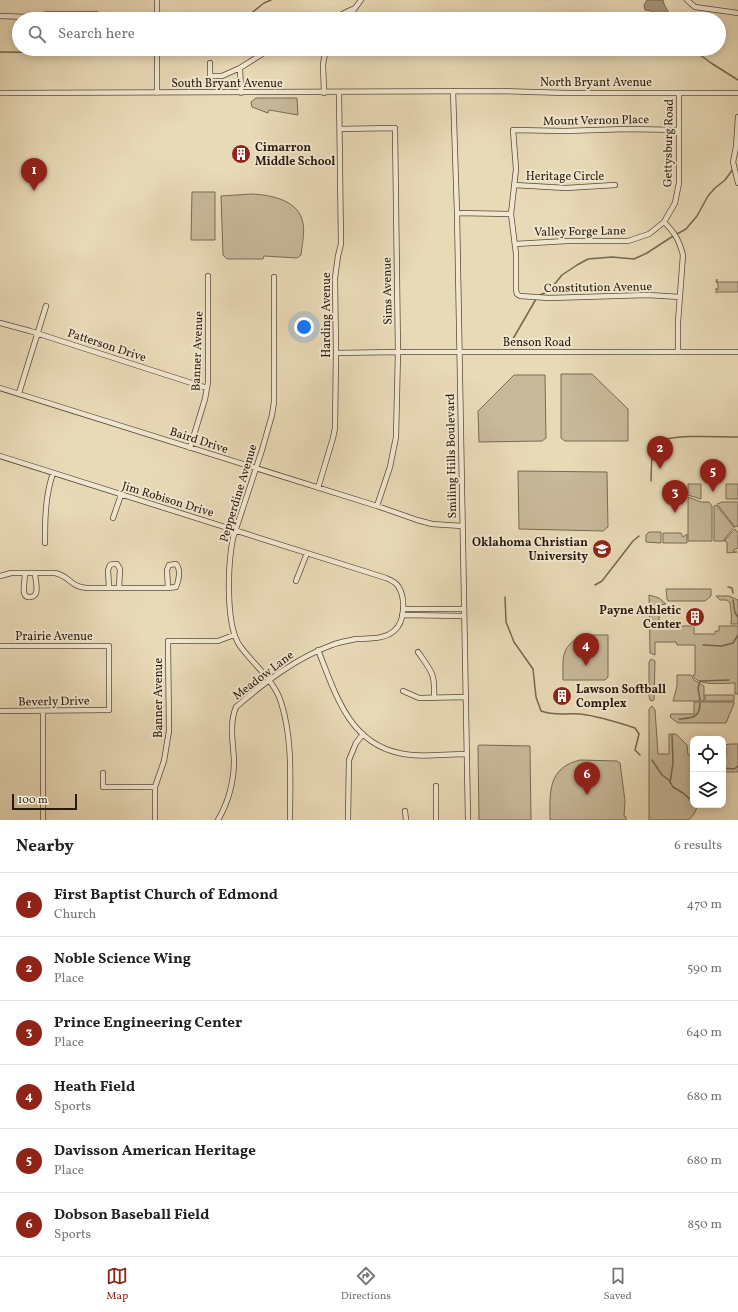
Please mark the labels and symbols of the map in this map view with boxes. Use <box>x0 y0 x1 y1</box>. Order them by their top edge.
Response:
street label: North Bryant Avenue <box>540 75 652 91</box>
street label: South Bryant Avenue <box>171 76 283 92</box>
street label: Gettysburg Road <box>660 98 678 187</box>
street label: Mount Vernon Place <box>543 112 649 130</box>
place label: Cimarron Middle School <box>255 140 335 170</box>
building icon: Cimarron Middle School <box>230 143 252 165</box>
pin: 1 <box>21 158 47 191</box>
street label: Heritage Circle <box>526 169 605 185</box>
street label: Valley Forge Lane <box>534 223 626 241</box>
street label: Sims Avenue <box>379 257 397 325</box>
street label: Harding Avenue <box>319 272 335 358</box>
street label: Constitution Avenue <box>544 279 653 297</box>
street label: Banner Avenue <box>189 310 207 391</box>
your location <box>294 317 314 337</box>
street label: Patterson Drive <box>65 326 148 366</box>
street label: Benson Road <box>503 335 571 351</box>
street label: Smiling Hills Boulevard <box>443 393 461 519</box>
street label: Baird Drive <box>167 424 230 458</box>
pin: 2 <box>647 436 673 469</box>
street label: Pepperdine Avenue <box>216 442 262 544</box>
pin: 5 <box>700 459 726 492</box>
street label: Jim Robison Drive <box>120 478 216 522</box>
pin: 3 <box>662 480 688 513</box>
place label: Oklahoma Christian University <box>472 535 588 565</box>
school or university icon: Oklahoma Christian University <box>591 538 613 560</box>
place label: Payne Athletic Center <box>599 603 681 633</box>
building icon: Payne Athletic Center <box>684 606 706 628</box>
street label: Prairie Avenue <box>15 629 93 645</box>
pin: 4 <box>573 633 599 666</box>
street label: Meadow Lane <box>230 647 298 704</box>
street label: Banner Avenue <box>151 658 167 738</box>
place label: Lawson Softball Complex <box>576 682 666 712</box>
building icon: Lawson Softball Complex <box>551 685 573 707</box>
street label: Beverly Drive <box>18 693 90 711</box>
pin: 6 <box>574 762 600 795</box>
scale bar <box>12 792 77 811</box>

